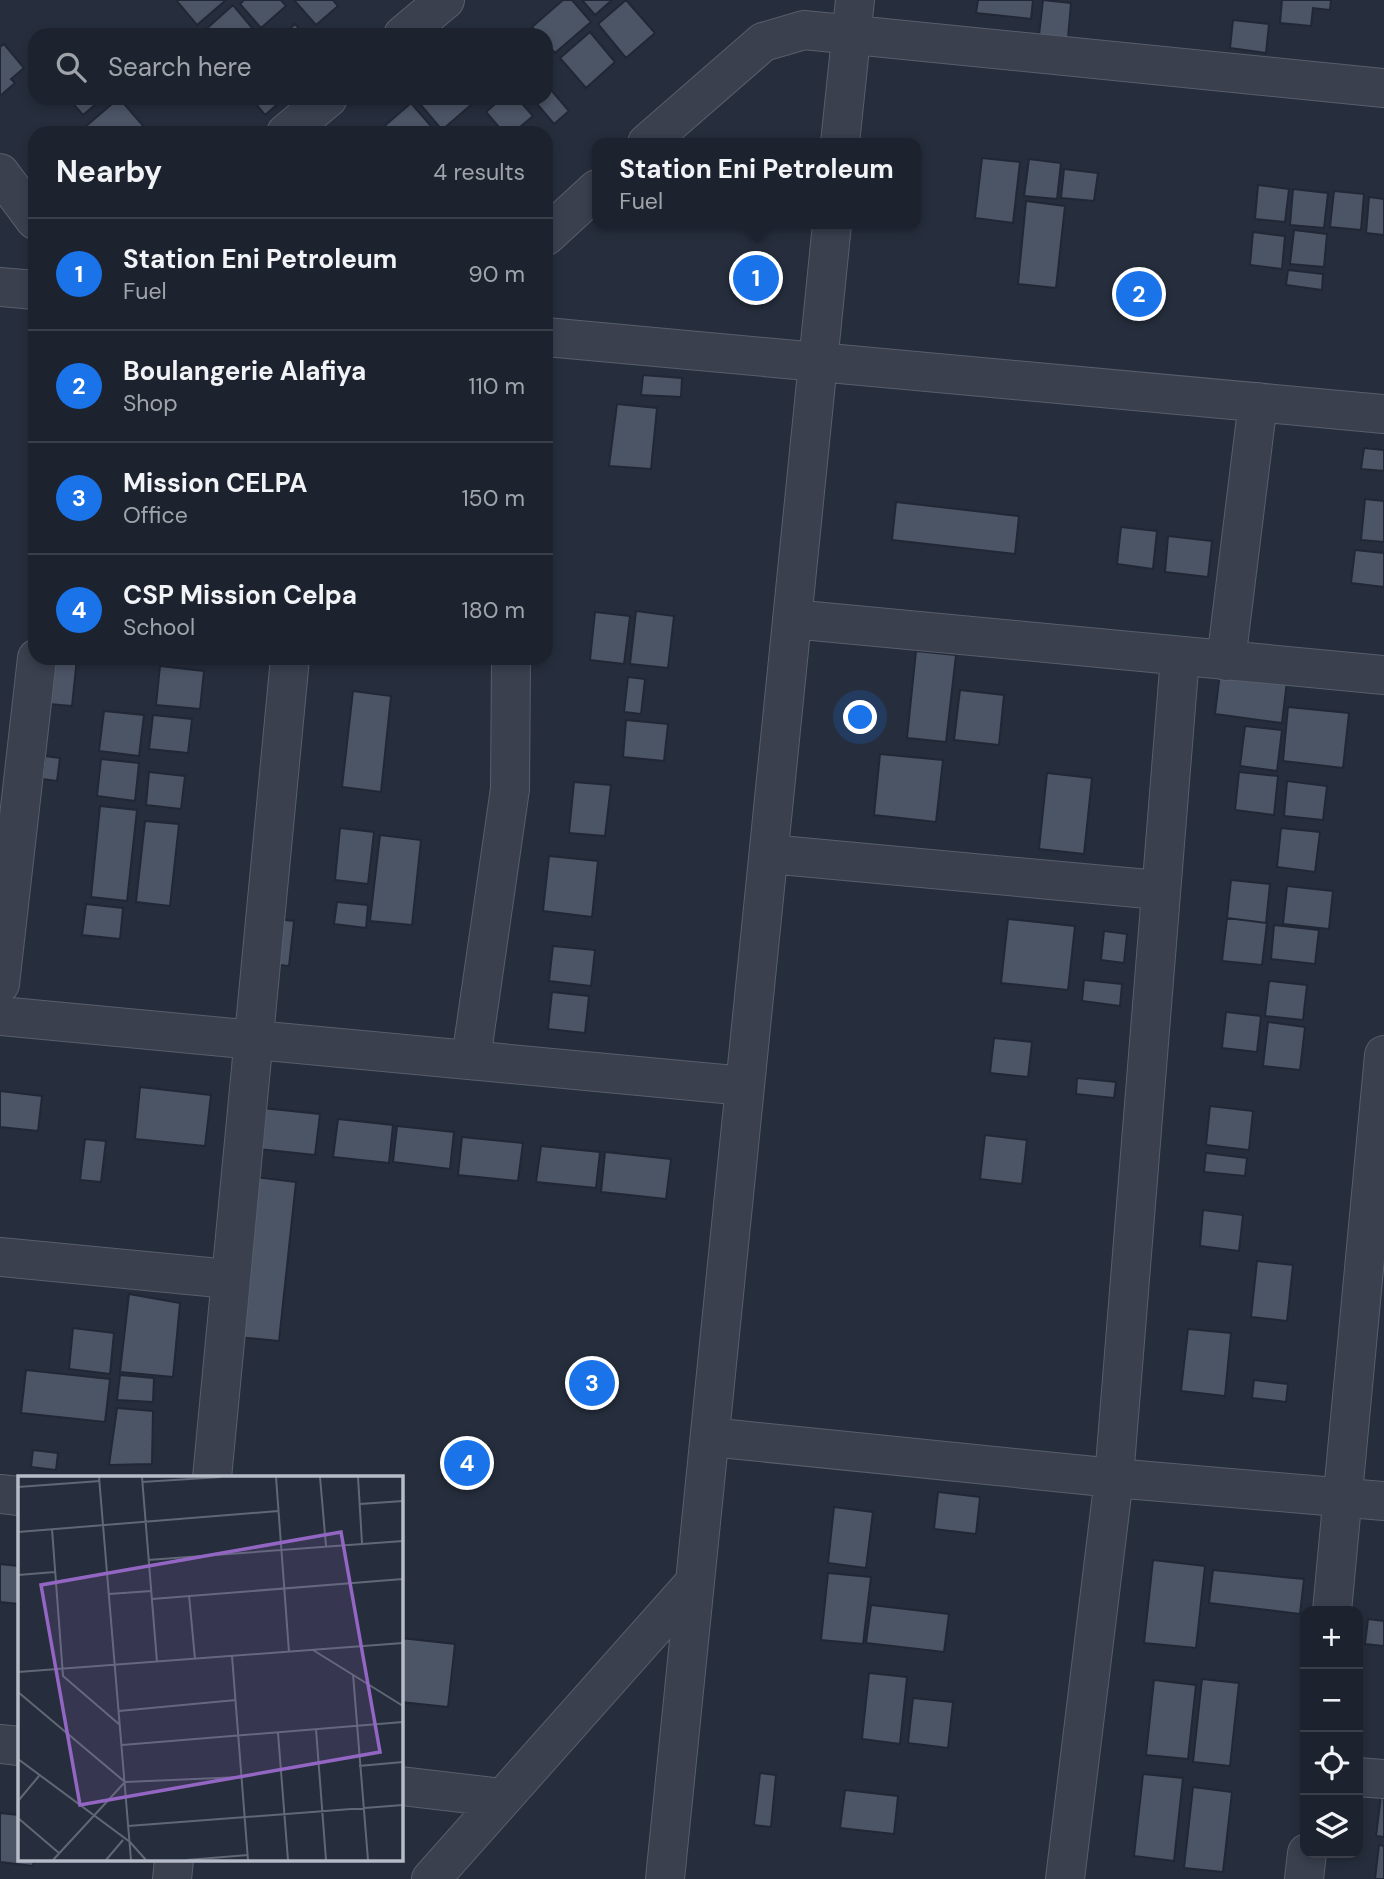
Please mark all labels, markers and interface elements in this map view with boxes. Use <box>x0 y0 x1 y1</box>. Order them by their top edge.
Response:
search box <box>28 28 553 105</box>
icon: search <box>52 48 90 86</box>
text: Search here <box>108 50 251 84</box>
popup <box>592 138 921 229</box>
text: Nearby <box>56 152 162 191</box>
text: Station Eni Petroleum <box>619 152 894 186</box>
text: 4 results <box>433 157 525 187</box>
text: Fuel <box>619 186 663 216</box>
text: Station Eni Petroleum <box>123 242 397 276</box>
pin: 1 <box>733 252 779 304</box>
text: 1 <box>75 259 83 289</box>
text: 90 m <box>468 259 525 289</box>
pin: 2 <box>1116 268 1162 320</box>
text: Fuel <box>123 276 167 306</box>
text: Boulangerie Alafiya <box>123 354 366 388</box>
text: 2 <box>72 371 86 401</box>
text: 110 m <box>468 371 525 401</box>
text: Shop <box>123 388 178 418</box>
text: Mission CELPA <box>123 466 307 500</box>
text: 3 <box>72 483 86 513</box>
text: 150 m <box>461 483 525 513</box>
text: Office <box>123 500 188 530</box>
text: CSP Mission Celpa <box>123 578 357 612</box>
text: 4 <box>72 595 86 625</box>
text: 180 m <box>461 595 525 625</box>
text: School <box>123 612 195 642</box>
your location <box>843 700 877 734</box>
pin: 3 <box>569 1357 615 1409</box>
pin: 4 <box>444 1437 490 1489</box>
inset map <box>18 1476 402 1862</box>
map controls <box>1300 1606 1363 1858</box>
button: + <box>1300 1606 1363 1669</box>
button: − <box>1300 1669 1363 1732</box>
button: locate <box>1300 1732 1363 1795</box>
button: layers <box>1300 1795 1363 1858</box>

